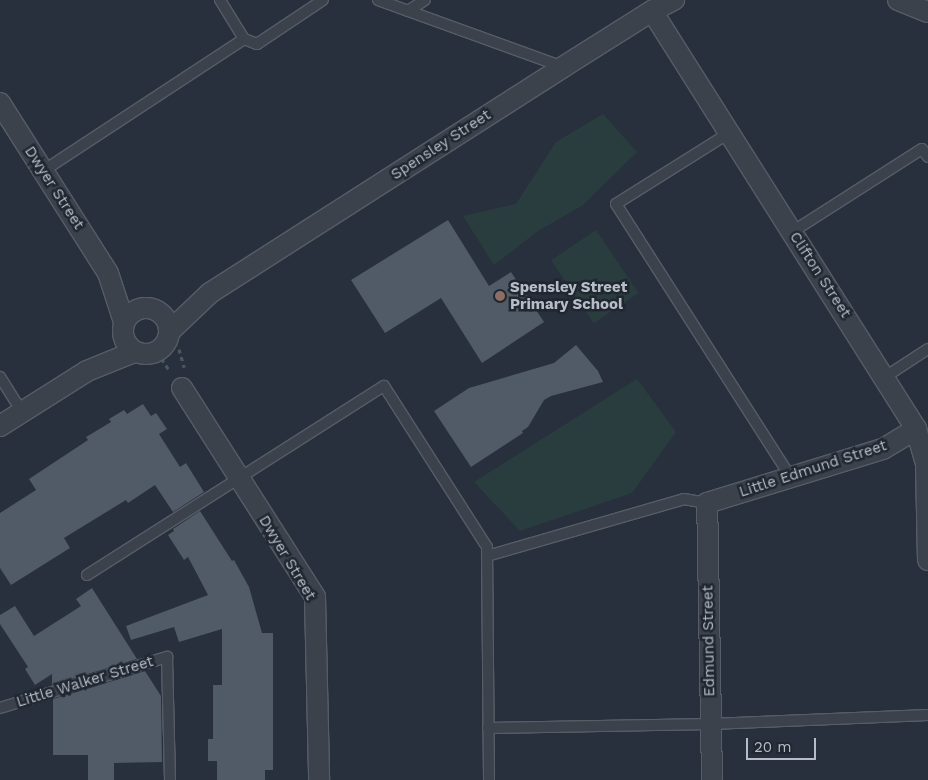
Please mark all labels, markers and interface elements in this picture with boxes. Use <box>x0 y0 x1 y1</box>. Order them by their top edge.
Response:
street label: Spensley Street <box>388 106 494 184</box>
street label: Dwyer Street <box>20 143 88 233</box>
street label: Clifton Street <box>786 229 854 321</box>
place label: Spensley Street Primary School <box>510 278 628 313</box>
marker: Spensley Street Primary School <box>494 290 506 302</box>
street label: Little Edmund Street <box>737 437 889 501</box>
street label: Dwyer Street <box>255 512 319 604</box>
street label: Edmund Street <box>699 585 719 697</box>
street label: Little Walker Street <box>14 652 156 712</box>
scale bar <box>748 728 818 760</box>
text: 20 m <box>754 738 792 756</box>

